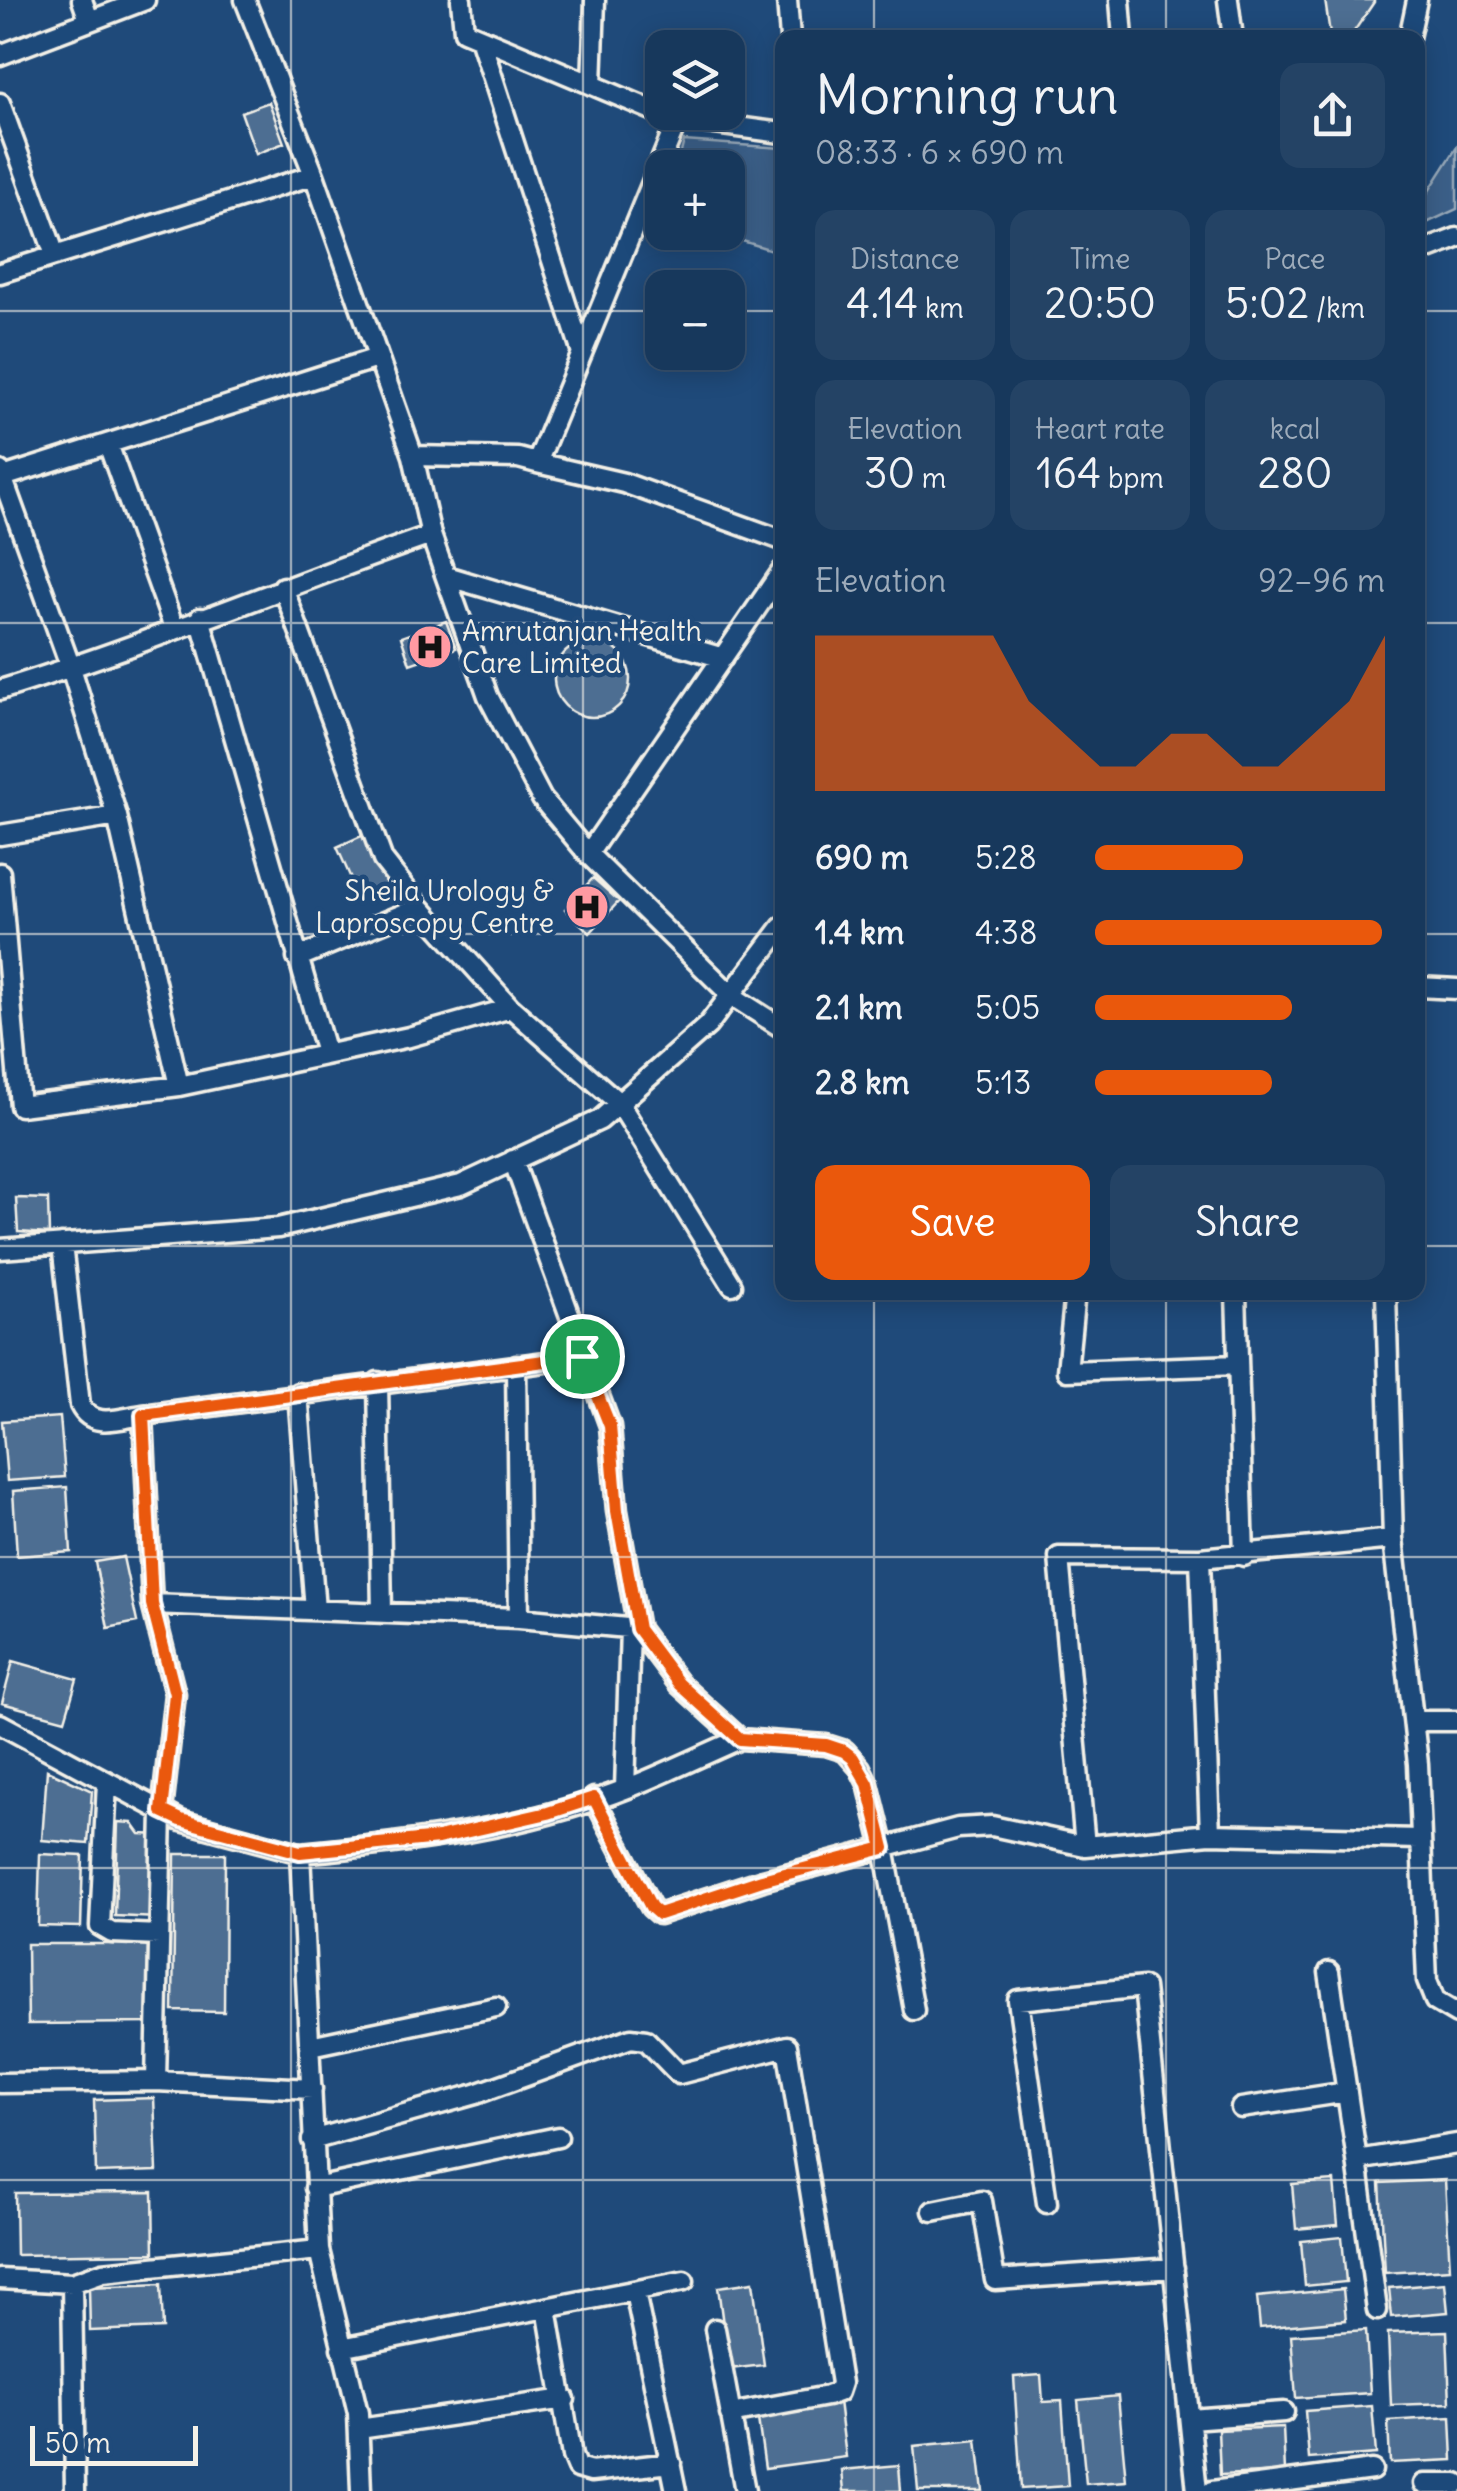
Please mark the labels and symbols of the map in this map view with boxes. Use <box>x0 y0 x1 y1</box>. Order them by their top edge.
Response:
place label: Amrutanjan Health Care Limited <box>462 613 702 681</box>
hospital icon: Amrutanjan Health Care Limited <box>407 624 453 670</box>
place label: Sheila Urology & Laproscopy Centre <box>315 873 554 941</box>
hospital icon: Sheila Urology & Laproscopy Centre <box>564 884 610 930</box>
pin <box>540 1314 625 1399</box>
scale bar <box>30 2421 198 2466</box>

